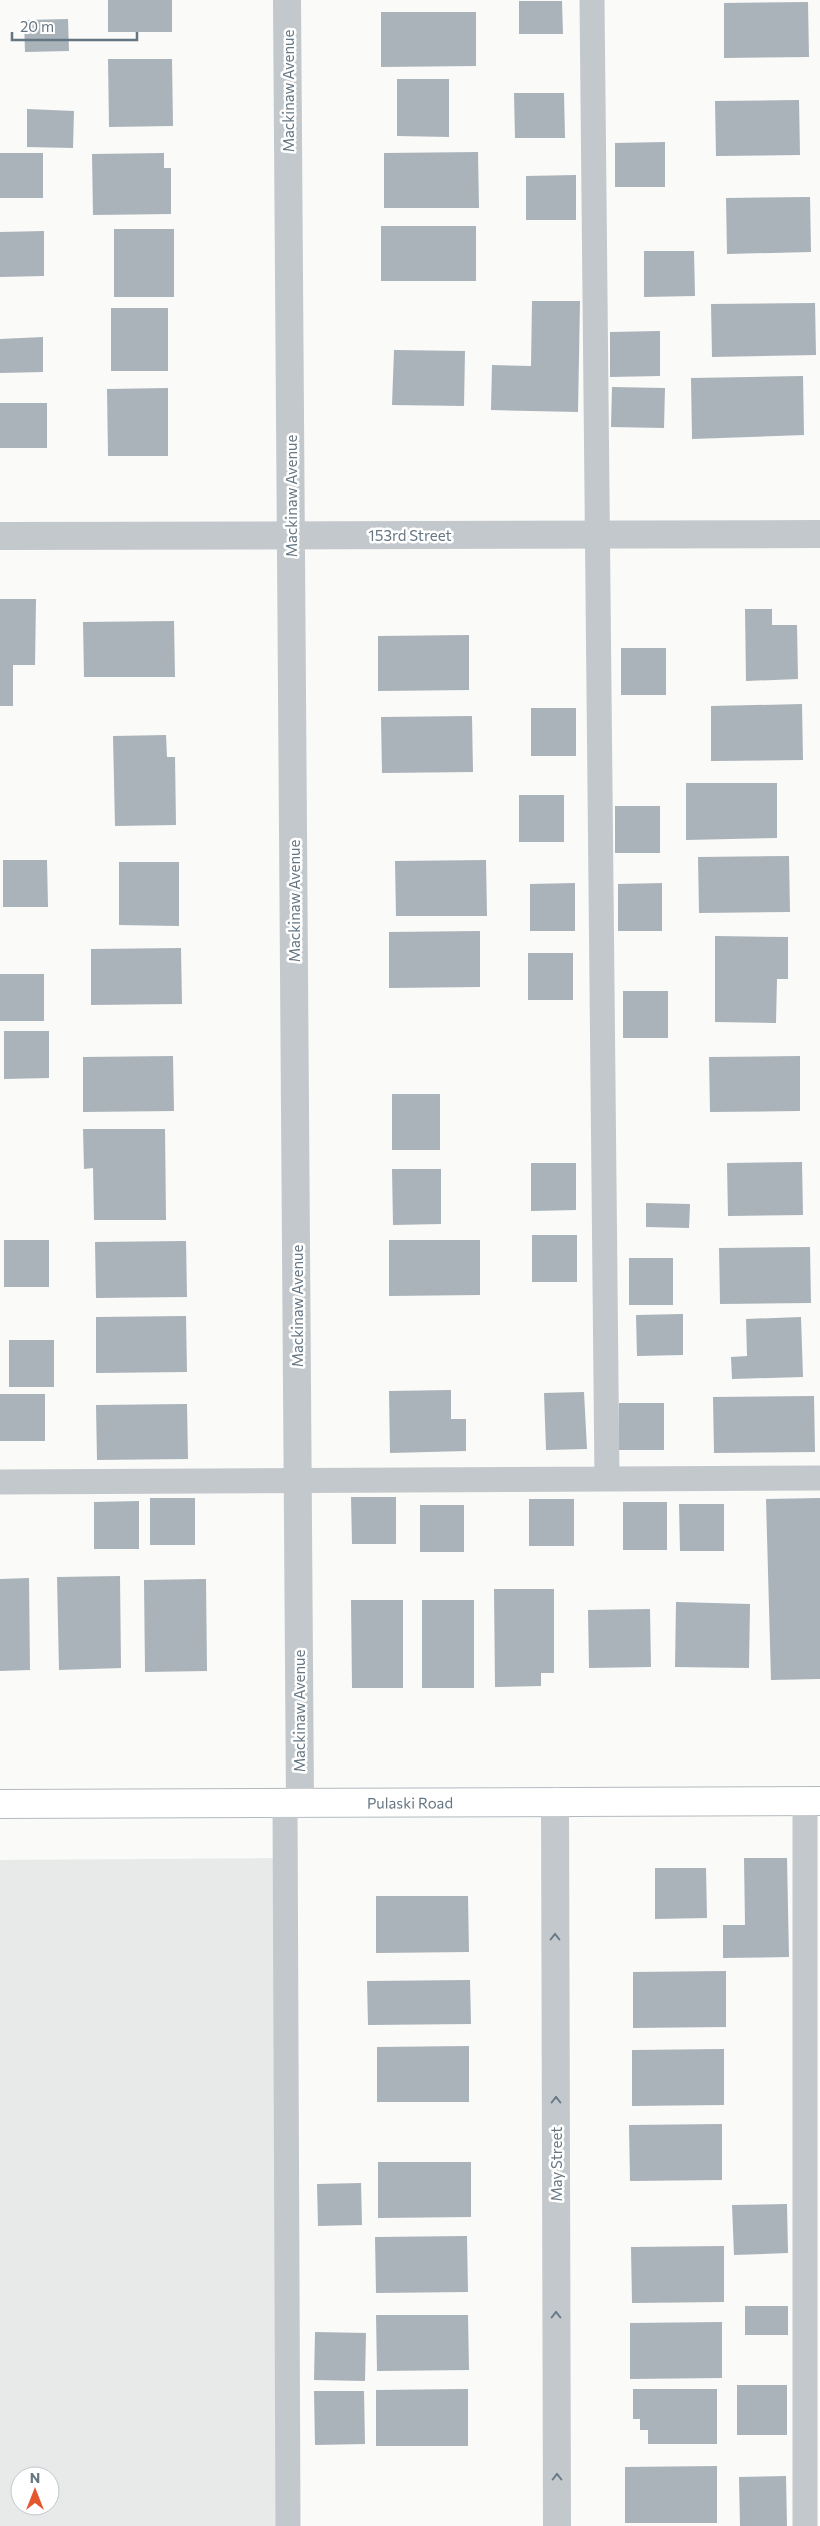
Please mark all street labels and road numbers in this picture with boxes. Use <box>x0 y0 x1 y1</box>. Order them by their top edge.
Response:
street label: Mackinaw Avenue <box>279 30 297 152</box>
street label: Mackinaw Avenue <box>282 435 300 557</box>
street label: 153rd Street <box>368 526 452 544</box>
street label: Mackinaw Avenue <box>285 840 303 962</box>
street label: Mackinaw Avenue <box>288 1245 306 1367</box>
street label: Mackinaw Avenue <box>290 1650 308 1772</box>
street label: Pulaski Road <box>367 1793 453 1812</box>
street label: May Street <box>547 2127 565 2201</box>

